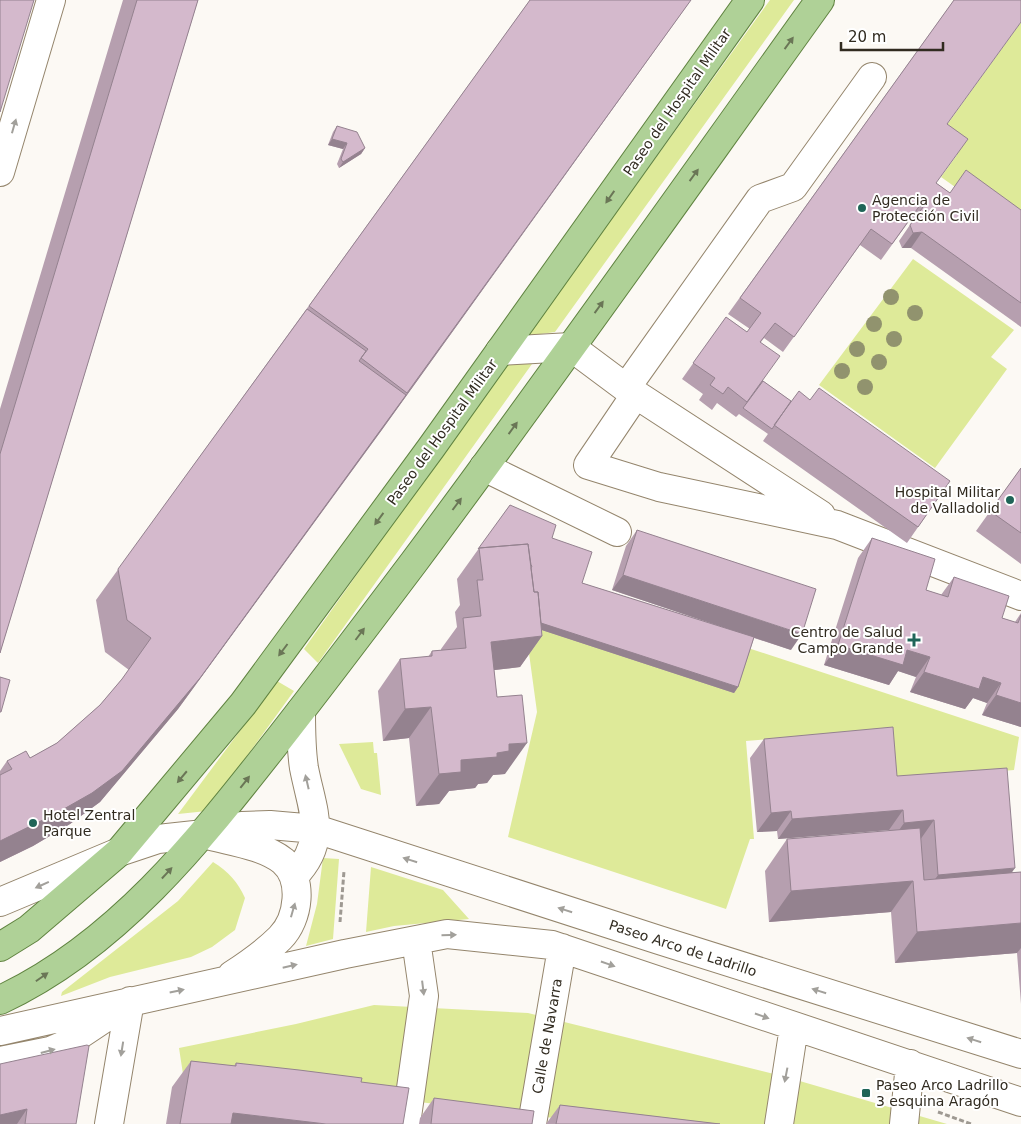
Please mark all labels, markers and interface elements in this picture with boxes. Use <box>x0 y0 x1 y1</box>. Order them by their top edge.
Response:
scale bar <box>841 20 944 52</box>
street label: Paseo del Hospital Militar <box>620 25 734 179</box>
text: 20 m <box>848 28 886 46</box>
one-way arrow <box>784 37 794 50</box>
one-way arrow <box>10 118 18 133</box>
one-way arrow <box>689 169 699 182</box>
one-way arrow <box>605 190 615 204</box>
place label: Agencia de Protección Civil <box>872 192 979 224</box>
marker: Agencia de Protección Civil <box>856 202 868 214</box>
one-way arrow <box>594 301 604 314</box>
street label: Paseo del Hospital Militar <box>384 356 500 508</box>
one-way arrow <box>508 421 518 435</box>
place label: Hospital Militar de Valladolid <box>895 484 1000 516</box>
marker: Hospital Militar de Valladolid <box>1004 494 1016 506</box>
one-way arrow <box>452 497 462 511</box>
one-way arrow <box>374 512 385 525</box>
place label: Centro de Salud Campo Grande <box>791 624 903 656</box>
one-way arrow <box>355 627 365 641</box>
marker: Centro de Salud Campo Grande <box>907 633 921 647</box>
one-way arrow <box>278 643 288 657</box>
one-way arrow <box>177 770 188 783</box>
one-way arrow <box>303 774 311 789</box>
one-way arrow <box>240 775 250 789</box>
place label: Hotel Zentral Parque <box>43 807 135 839</box>
marker: Hotel Zentral Parque <box>27 817 39 829</box>
one-way arrow <box>402 855 417 863</box>
one-way arrow <box>162 867 173 880</box>
one-way arrow <box>35 882 49 890</box>
one-way arrow <box>290 902 298 917</box>
one-way arrow <box>557 905 572 913</box>
street label: Paseo Arco de Ladrillo <box>607 917 759 979</box>
one-way arrow <box>441 931 457 939</box>
one-way arrow <box>601 960 616 968</box>
one-way arrow <box>282 962 297 970</box>
one-way arrow <box>36 972 49 982</box>
street label: Calle de Navarra <box>529 977 565 1095</box>
one-way arrow <box>419 981 427 997</box>
one-way arrow <box>170 986 186 994</box>
one-way arrow <box>812 986 827 994</box>
one-way arrow <box>754 1013 769 1020</box>
one-way arrow <box>967 1035 982 1043</box>
one-way arrow <box>118 1041 126 1057</box>
one-way arrow <box>40 1047 55 1055</box>
one-way arrow <box>782 1067 790 1082</box>
place label: Paseo Arco Ladrillo 3 esquina Aragón <box>876 1077 1008 1109</box>
marker: Paseo Arco Ladrillo 3 esquina Aragón <box>860 1087 872 1099</box>

